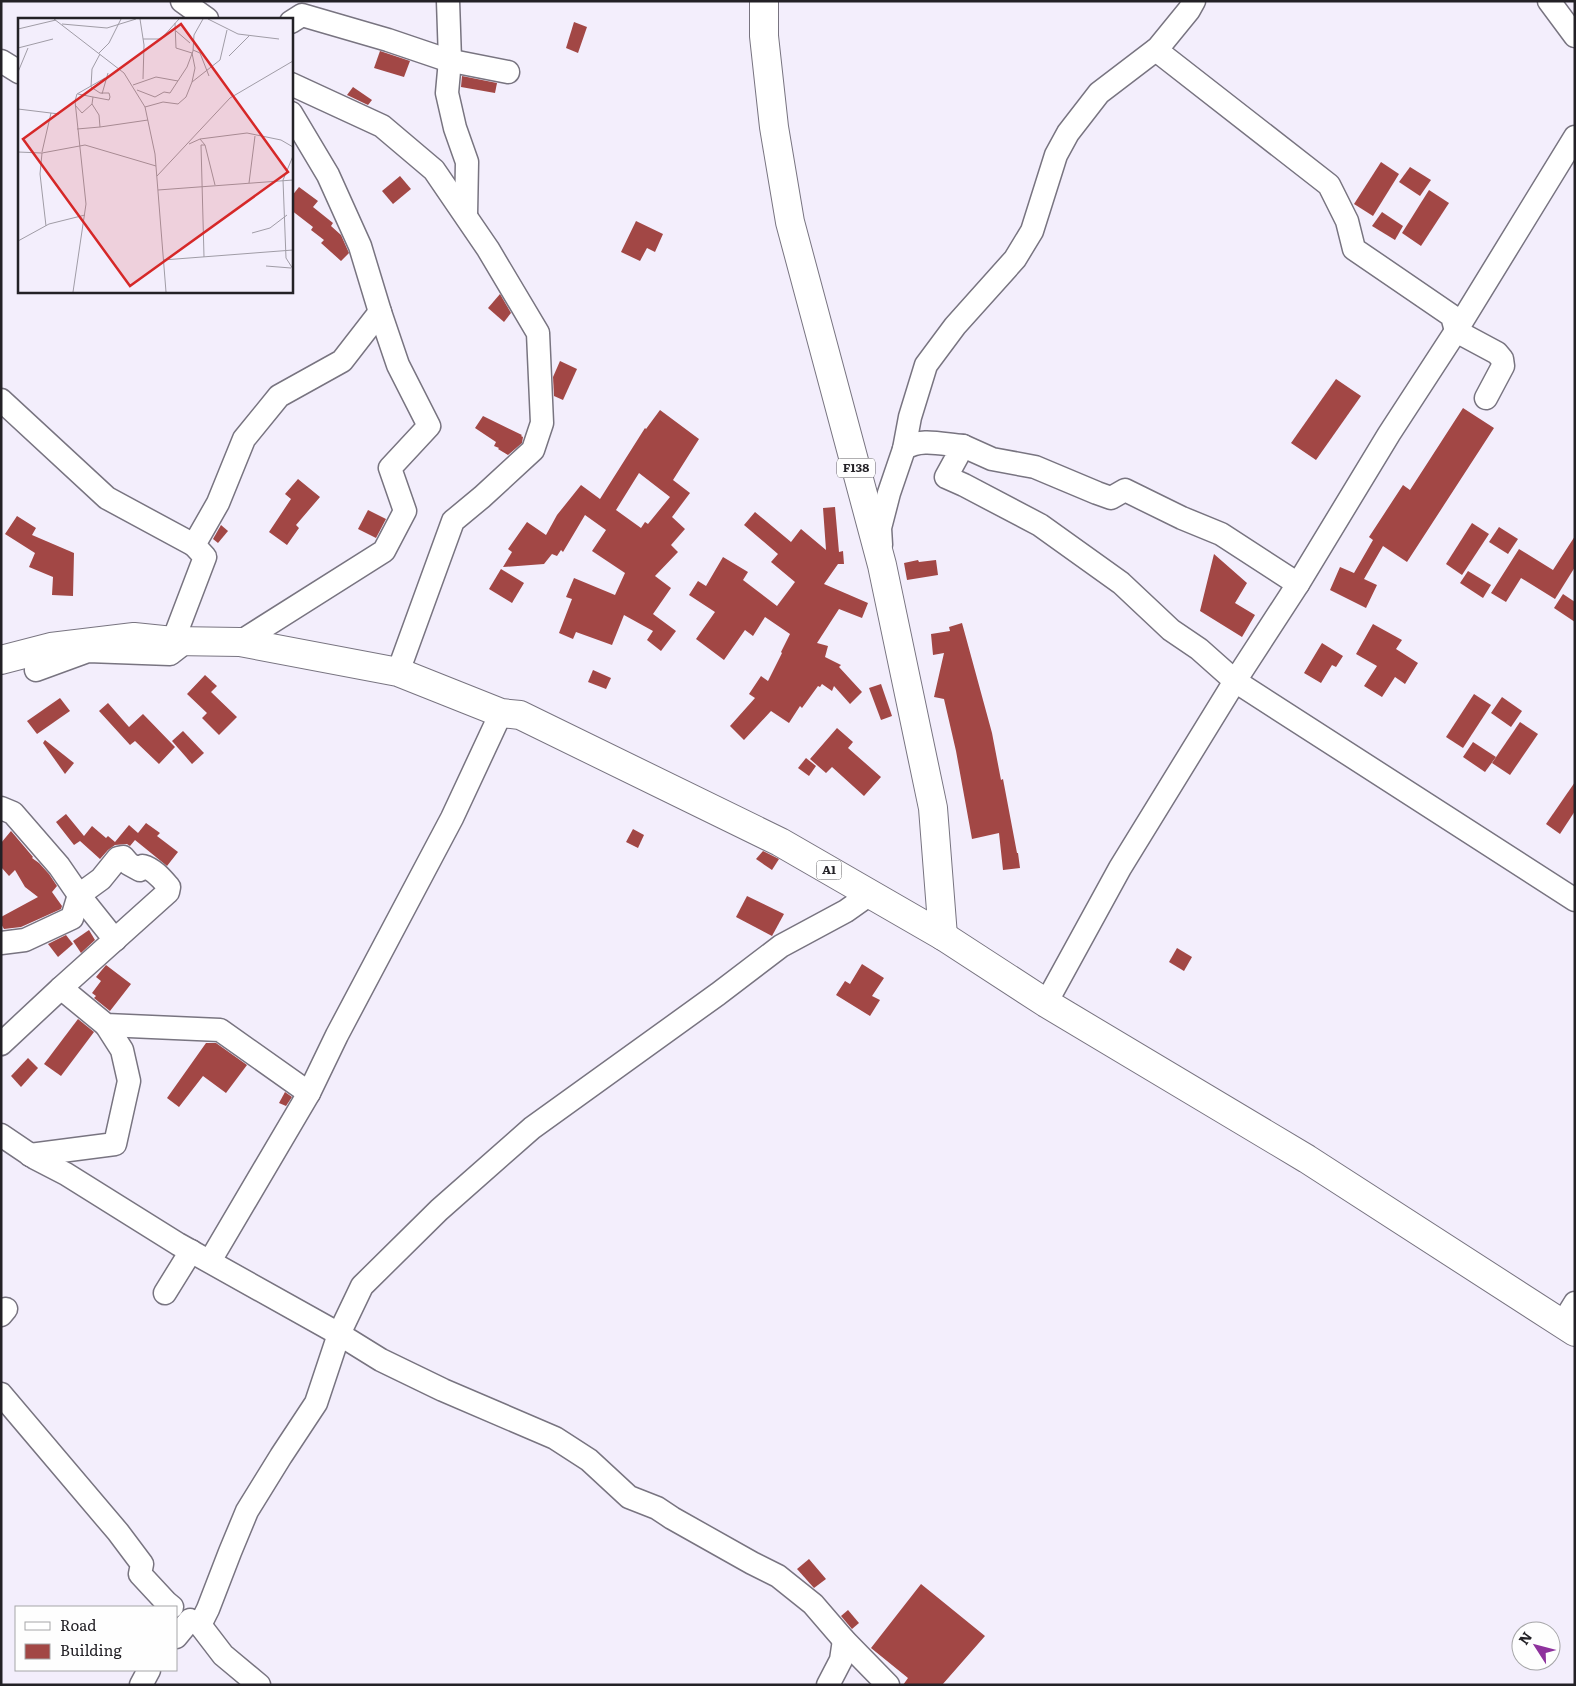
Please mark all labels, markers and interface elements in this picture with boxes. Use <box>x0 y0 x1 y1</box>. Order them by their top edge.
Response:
inset map <box>18 18 292 292</box>
road number: F138 <box>837 458 875 478</box>
road number: A1 <box>816 860 842 880</box>
legend <box>15 1606 178 1671</box>
text: Road <box>60 1613 96 1636</box>
north arrow <box>1511 1621 1561 1671</box>
text: N <box>1513 1627 1536 1648</box>
text: Building <box>60 1638 122 1661</box>

